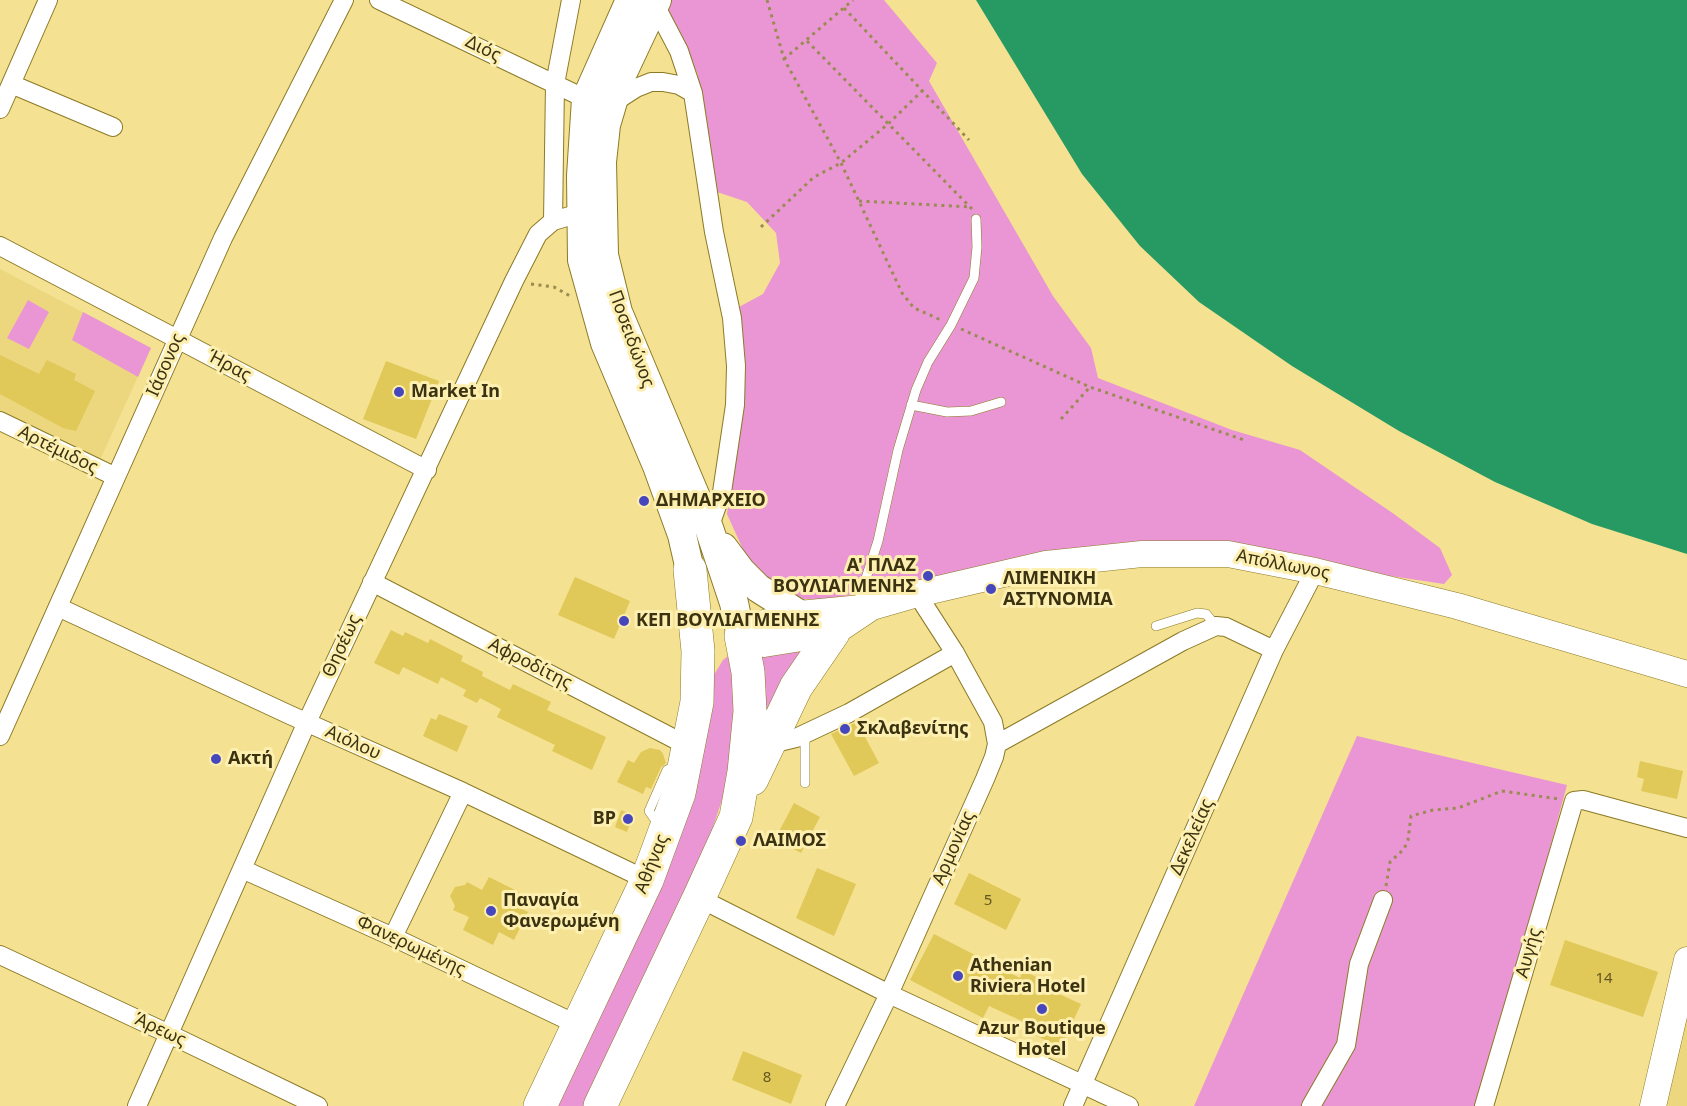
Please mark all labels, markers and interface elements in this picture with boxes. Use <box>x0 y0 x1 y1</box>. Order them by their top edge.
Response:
street label: Διός <box>462 31 504 67</box>
street label: Ποσειδώνος <box>603 287 659 391</box>
street label: Ιάσονος <box>142 330 190 400</box>
street label: Ήρας <box>203 345 255 387</box>
place label: Market In <box>411 381 500 403</box>
marker: Market In <box>392 385 406 399</box>
street label: Αρτέμιδος <box>15 421 101 479</box>
place label: ΔΗΜΑΡΧΕΙΟ <box>656 490 766 512</box>
marker: ΔΗΜΑΡΧΕΙΟ <box>637 494 651 508</box>
street label: Απόλλωνος <box>1234 545 1332 585</box>
place label: Α' ΠΛΑΖ ΒΟΥΛΙΑΓΜΕΝΗΣ <box>773 555 916 598</box>
place label: ΛΙΜΕΝΙΚΗ ΑΣΤΥΝΟΜΙΑ <box>1003 568 1113 610</box>
marker: Α' ΠΛΑΖ ΒΟΥΛΙΑΓΜΕΝΗΣ <box>921 569 935 583</box>
marker: ΛΙΜΕΝΙΚΗ ΑΣΤΥΝΟΜΙΑ <box>984 582 998 596</box>
place label: ΚΕΠ ΒΟΥΛΙΑΓΜΕΝΗΣ <box>636 610 819 632</box>
street label: Θησέως <box>318 611 366 681</box>
marker: ΚΕΠ ΒΟΥΛΙΑΓΜΕΝΗΣ <box>617 614 631 628</box>
street label: Αφροδίτης <box>485 634 575 694</box>
place label: Σκλαβενίτης <box>857 718 969 740</box>
street label: Αιόλου <box>322 721 384 765</box>
marker: Σκλαβενίτης <box>838 722 852 736</box>
place label: Ακτή <box>228 748 273 770</box>
marker: Ακτή <box>209 752 223 766</box>
street label: Δεκελείας <box>1166 795 1218 879</box>
place label: BP <box>593 808 616 830</box>
street label: Αρμονίας <box>928 808 980 888</box>
marker: BP <box>621 812 635 826</box>
place label: ΛΑΙΜΟΣ <box>753 830 826 852</box>
street label: Αθήνας <box>630 831 674 897</box>
marker: ΛΑΙΜΟΣ <box>734 834 748 848</box>
place label: Παναγία Φανερωμένη <box>503 890 619 932</box>
house number: 5 <box>984 892 992 910</box>
marker: Παναγία Φανερωμένη <box>484 904 498 918</box>
street label: Φανερωμένης <box>353 911 469 981</box>
street label: Αυγής <box>1512 926 1546 980</box>
place label: Athenian Riviera Hotel <box>970 955 1086 998</box>
marker: Athenian Riviera Hotel <box>951 969 965 983</box>
house number: 14 <box>1595 970 1613 988</box>
marker: Azur Boutique Hotel <box>1035 1002 1049 1016</box>
street label: Άρεως <box>131 1009 189 1051</box>
place label: Azur Boutique Hotel <box>978 1018 1106 1060</box>
house number: 8 <box>763 1069 771 1087</box>

